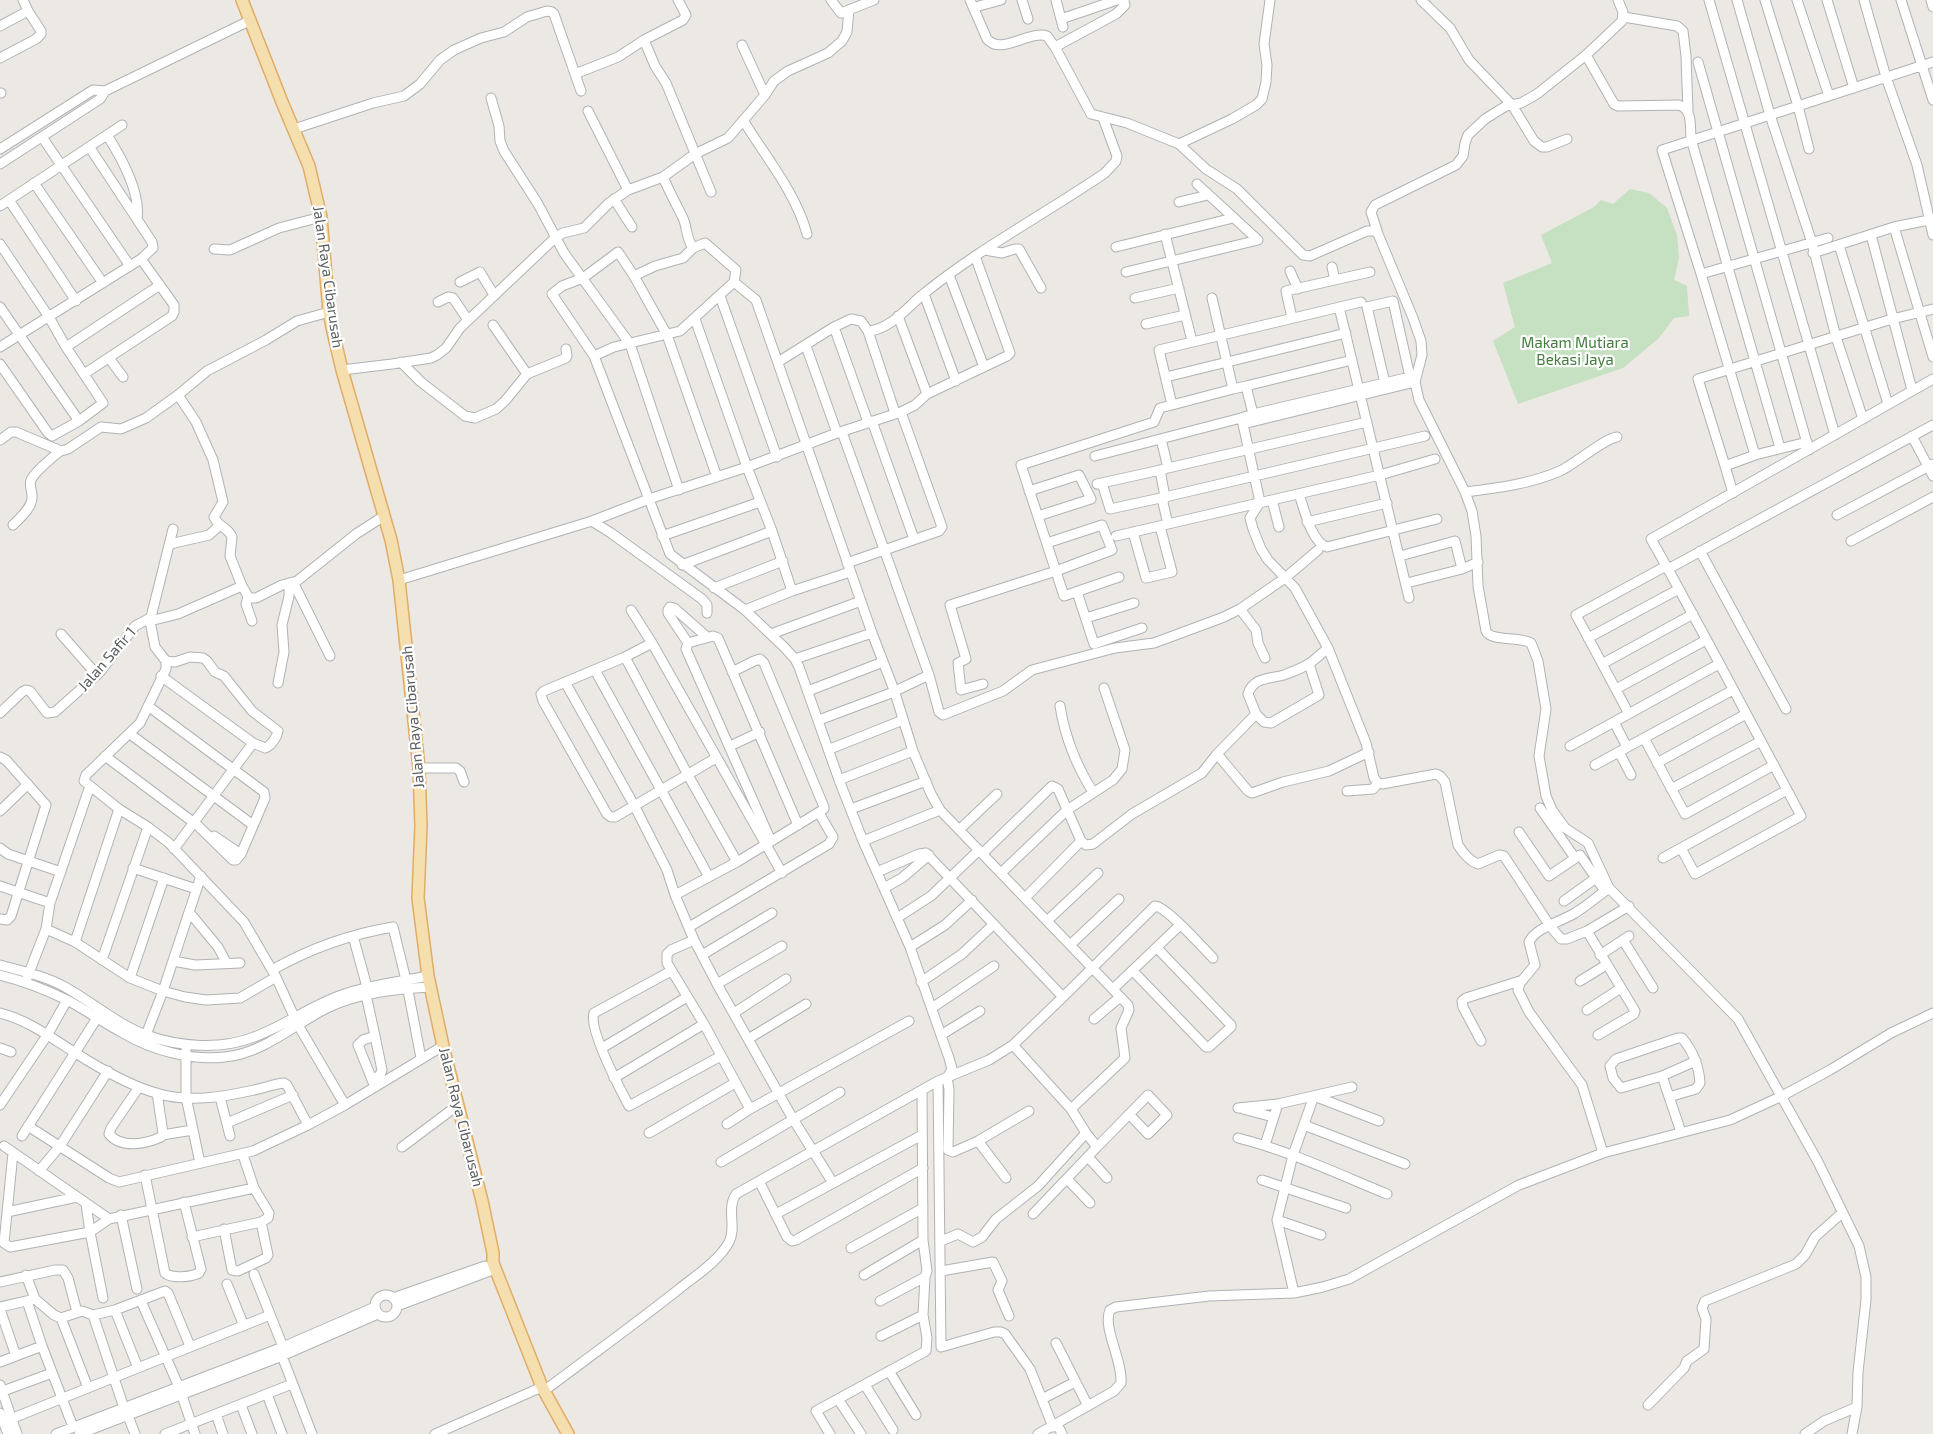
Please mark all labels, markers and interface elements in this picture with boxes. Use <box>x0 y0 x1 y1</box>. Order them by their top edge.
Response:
street label: Jalan Raya Cibarusah <box>309 205 347 349</box>
park label: Makam Mutiara Bekasi Jaya <box>1521 334 1629 369</box>
street label: Jalan Safir 1 <box>74 623 140 695</box>
street label: Jalan Raya Cibarusah <box>398 645 428 789</box>
street label: Jalan Raya Cibarusah <box>435 1045 487 1189</box>

